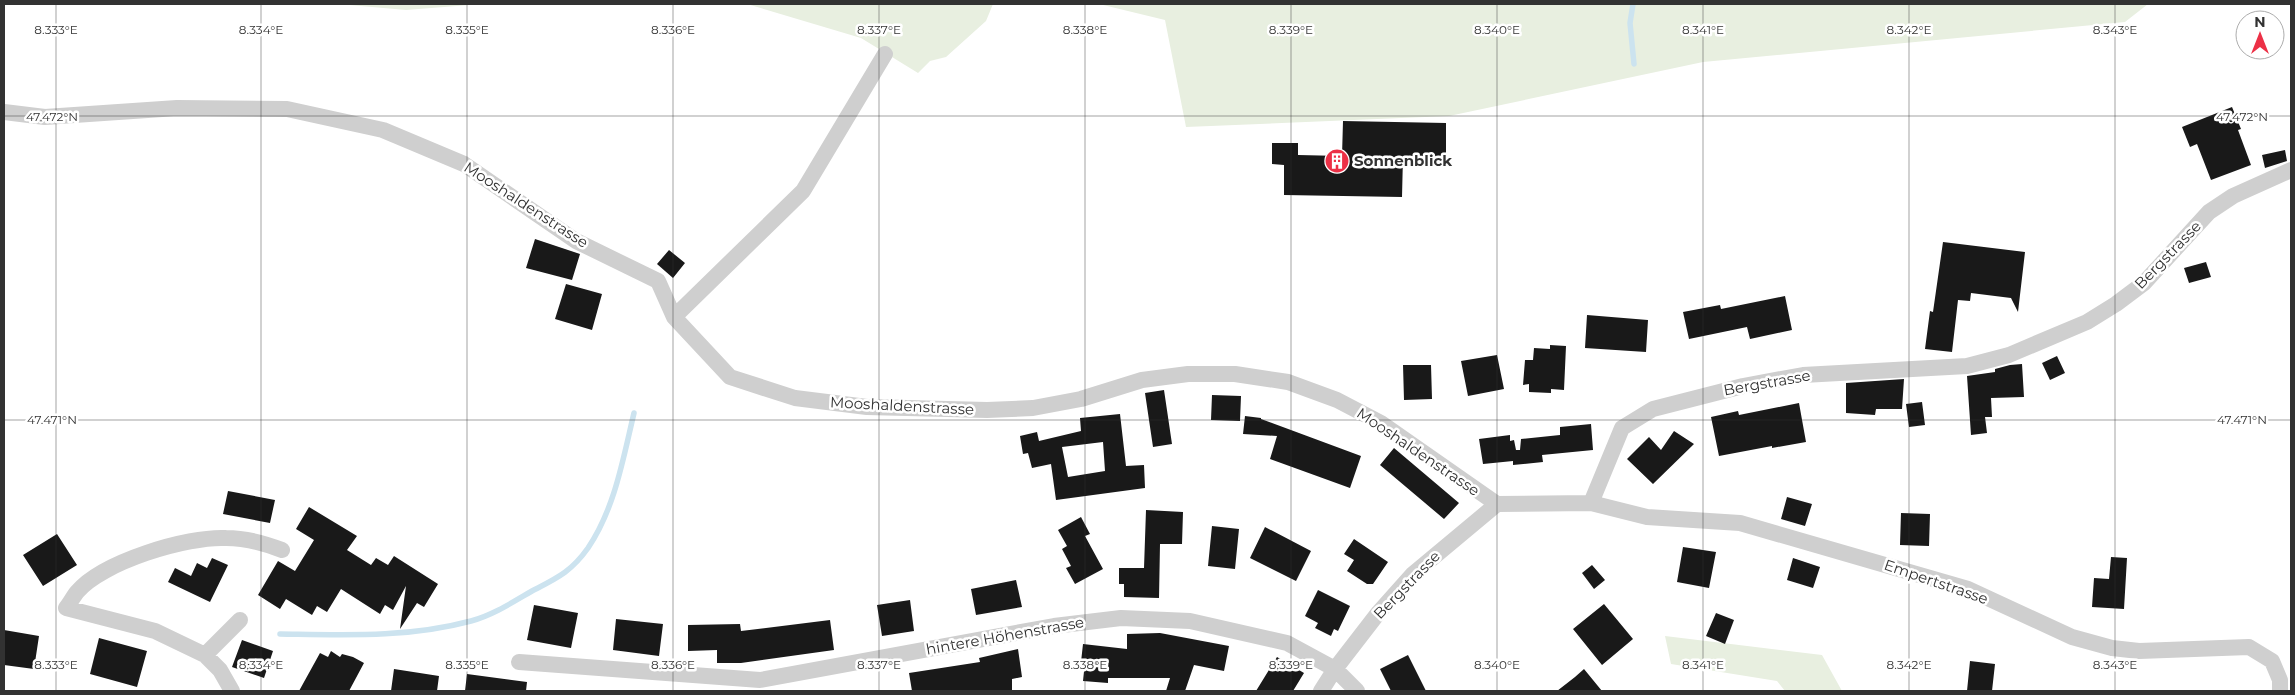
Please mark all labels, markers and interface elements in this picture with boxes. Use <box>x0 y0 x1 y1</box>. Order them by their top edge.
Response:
north arrow <box>2235 10 2285 60</box>
text: N <box>2254 13 2266 31</box>
text: 8.333°E <box>34 22 78 37</box>
text: 8.334°E <box>239 22 283 37</box>
text: 8.335°E <box>445 22 489 37</box>
text: 8.336°E <box>651 22 695 37</box>
text: 8.337°E <box>857 22 901 37</box>
text: 8.338°E <box>1063 22 1107 37</box>
text: 8.339°E <box>1269 22 1313 37</box>
text: 8.340°E <box>1474 22 1520 37</box>
text: 8.341°E <box>1682 22 1724 37</box>
text: 8.342°E <box>1887 22 1932 37</box>
text: 8.343°E <box>2093 22 2137 37</box>
text: 47.472°N <box>26 109 78 124</box>
text: 47.472°N <box>2216 109 2268 124</box>
building icon: Sonnenblick <box>1324 148 1350 174</box>
place label: Sonnenblick <box>1354 151 1452 170</box>
street label: Mooshaldenstrasse <box>461 157 592 252</box>
street label: Bergstrasse <box>2130 216 2205 293</box>
street label: Bergstrasse <box>1722 366 1812 399</box>
street label: Mooshaldenstrasse <box>830 392 975 419</box>
street label: Mooshaldenstrasse <box>1353 403 1483 500</box>
text: 47.471°N <box>27 412 77 427</box>
text: 47.471°N <box>2217 412 2267 427</box>
street label: Bergstrasse <box>1369 546 1444 623</box>
street label: Empertstrasse <box>1882 555 1991 608</box>
street label: hintere Höhenstrasse <box>924 612 1086 659</box>
text: 8.333°E <box>34 657 78 672</box>
text: 8.334°E <box>239 657 283 672</box>
text: 8.335°E <box>445 657 489 672</box>
text: 8.336°E <box>651 657 695 672</box>
text: 8.337°E <box>857 657 901 672</box>
text: 8.338°E <box>1063 657 1107 672</box>
text: 8.339°E <box>1269 657 1313 672</box>
text: 8.340°E <box>1474 657 1520 672</box>
text: 8.341°E <box>1682 657 1724 672</box>
text: 8.342°E <box>1887 657 1932 672</box>
text: 8.343°E <box>2093 657 2137 672</box>

